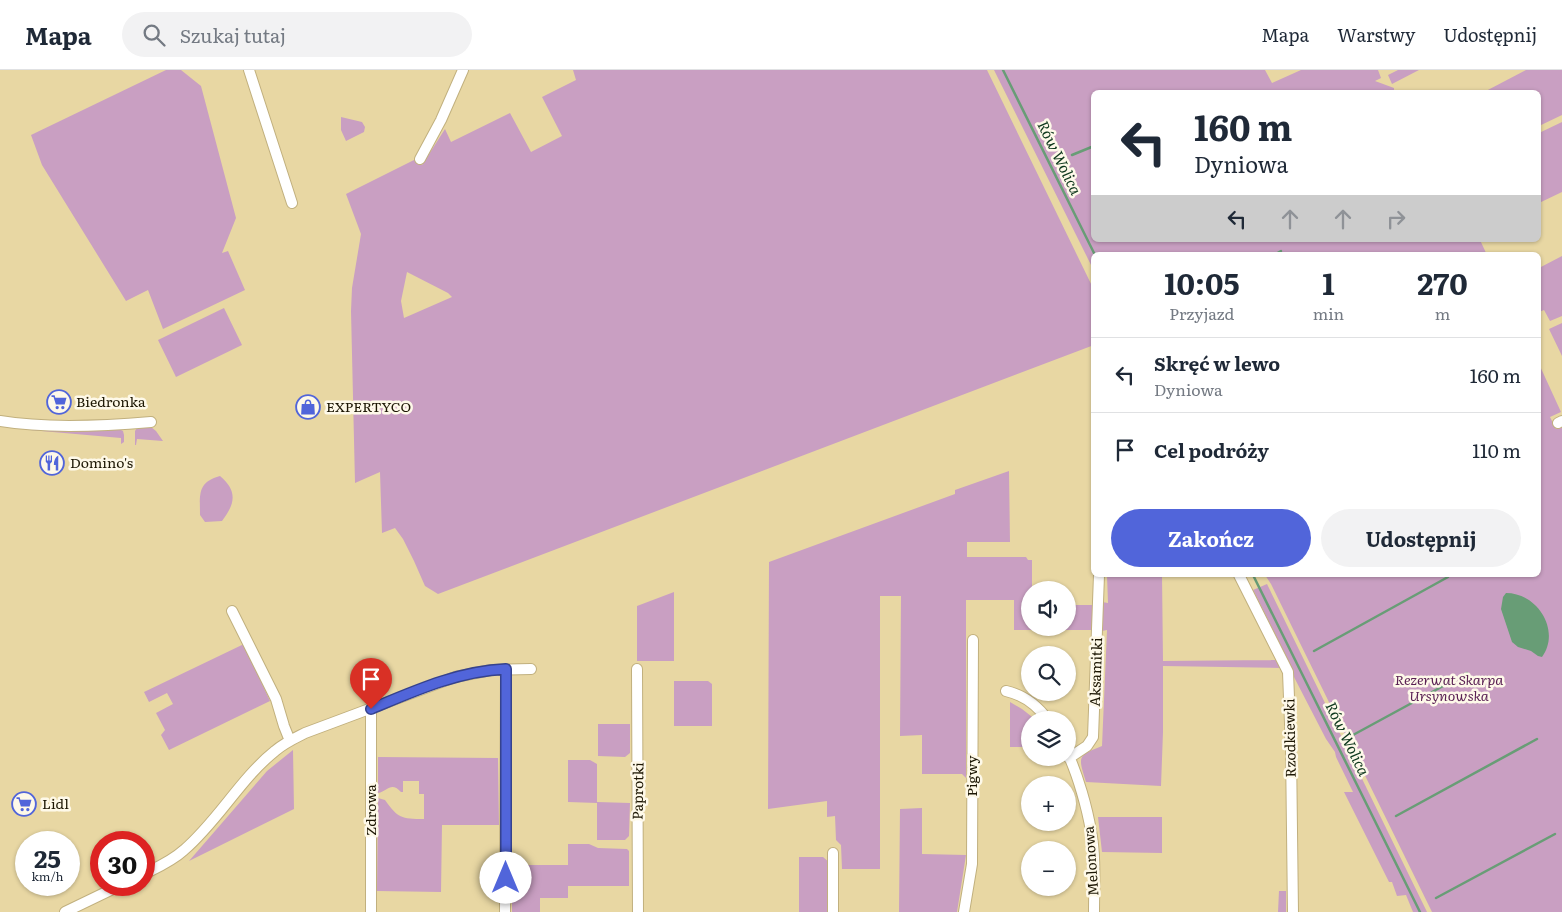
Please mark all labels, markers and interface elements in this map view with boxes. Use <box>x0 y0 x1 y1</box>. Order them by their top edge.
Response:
search box <box>122 12 472 57</box>
text: Mapa <box>25 17 92 52</box>
icon: search <box>140 21 168 49</box>
text: Szukaj tutaj <box>180 21 286 49</box>
text: Mapa <box>1261 21 1309 48</box>
text: Warstwy <box>1337 21 1415 48</box>
text: Udostępnij <box>1443 21 1537 48</box>
text: 160 m <box>1194 100 1292 152</box>
icon: left <box>1111 110 1176 175</box>
water label: Rów Wolica <box>1032 116 1088 199</box>
text: Dyniowa <box>1194 147 1288 180</box>
icon: left <box>1223 205 1251 233</box>
icon: ahead <box>1276 205 1304 233</box>
icon: ahead <box>1329 205 1357 233</box>
icon: right <box>1382 205 1410 233</box>
text: 10:05 <box>1164 260 1240 304</box>
text: 1 <box>1322 260 1335 304</box>
text: 270 <box>1417 260 1468 304</box>
text: Przyjazd <box>1169 301 1234 325</box>
text: min <box>1313 301 1344 325</box>
text: m <box>1435 301 1450 325</box>
text: Skręć w lewo <box>1154 349 1280 377</box>
icon: left <box>1111 361 1139 389</box>
text: 160 m <box>1470 361 1521 389</box>
text: Dyniowa <box>1154 377 1223 401</box>
supermarket icon: Biedronka <box>46 389 72 415</box>
place label: Biedronka <box>76 391 146 411</box>
shop icon: EXPERTYCO <box>295 394 321 420</box>
place label: EXPERTYCO <box>326 396 411 416</box>
icon: arrive <box>1111 436 1139 464</box>
text: Cel podróży <box>1154 436 1269 464</box>
text: 110 m <box>1472 436 1521 464</box>
restaurant icon: Domino's <box>39 450 65 476</box>
place label: Domino's <box>70 452 133 472</box>
button: Zakończ <box>1111 509 1311 567</box>
button: Udostępnij <box>1321 509 1521 567</box>
map controls <box>1021 581 1076 896</box>
button: sound <box>1021 581 1076 636</box>
street label: Aksamitki <box>1084 637 1106 707</box>
button: search <box>1021 646 1076 701</box>
pin <box>350 658 392 709</box>
icon: arrive <box>357 665 385 693</box>
park label: Rezerwat Skarpa Ursynowska <box>1395 669 1503 705</box>
water label: Rów Wolica <box>1320 697 1376 780</box>
street label: Rzodkiewki <box>1278 698 1300 778</box>
button: layers <box>1021 711 1076 766</box>
street label: Pigwy <box>961 755 981 797</box>
street label: Paprotki <box>626 762 648 820</box>
button: + <box>1021 776 1076 831</box>
street label: Zdrowa <box>360 784 380 836</box>
supermarket icon: Lidl <box>11 791 37 817</box>
place label: Lidl <box>42 793 69 813</box>
street label: Melonowa <box>1078 825 1102 897</box>
speed limit sign: 30 <box>90 831 155 896</box>
text: 25 <box>34 839 61 876</box>
button: − <box>1021 841 1076 896</box>
position arrow <box>479 851 531 903</box>
text: km/h <box>32 867 63 885</box>

